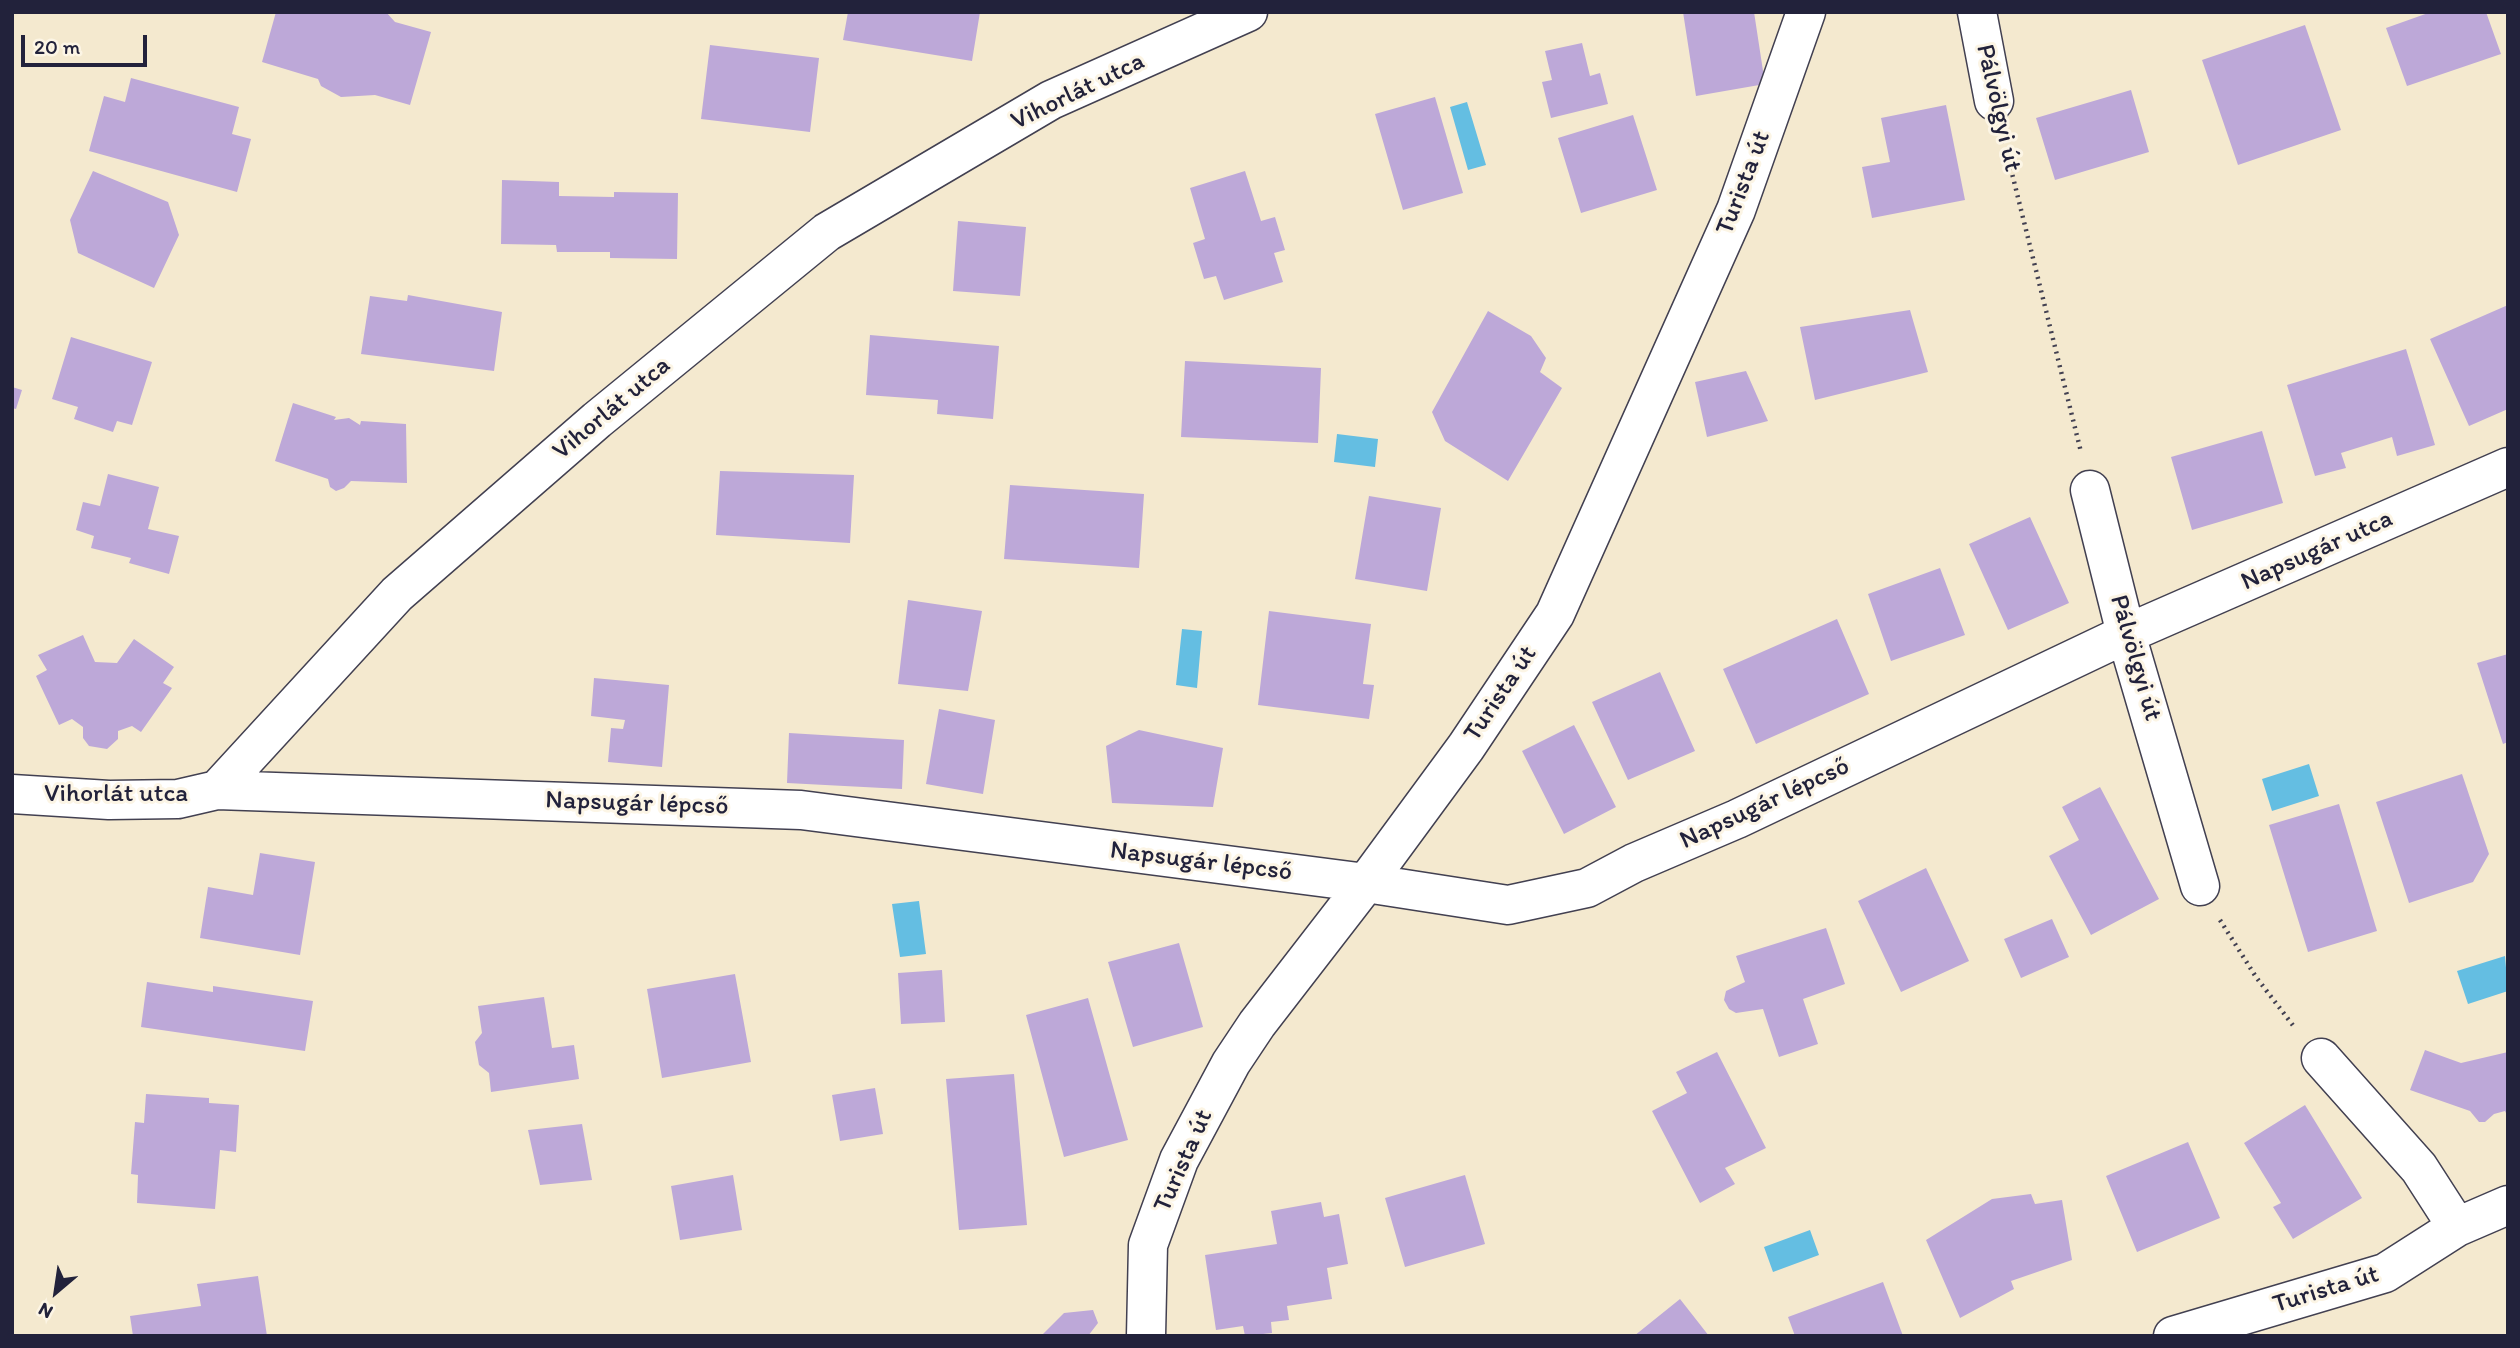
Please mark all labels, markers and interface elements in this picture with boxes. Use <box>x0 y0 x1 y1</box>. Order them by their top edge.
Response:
scale bar <box>24 21 150 65</box>
text: 20 m <box>34 34 80 59</box>
street label: Pálvölgyi út <box>1968 41 2028 175</box>
street label: Vihorlát utca <box>1006 46 1150 138</box>
street label: Turista út <box>1710 127 1778 239</box>
street label: Vihorlát utca <box>547 351 677 467</box>
street label: Napsugár utca <box>2236 504 2398 598</box>
street label: Pálvölgyi út <box>2102 591 2168 725</box>
street label: Turista út <box>1458 640 1544 748</box>
street label: Napsugár lépcső <box>1675 751 1855 857</box>
street label: Vihorlát utca <box>44 778 188 810</box>
street label: Napsugár lépcső <box>545 785 729 823</box>
street label: Napsugár lépcső <box>1108 835 1294 889</box>
street label: Turista út <box>1148 1105 1220 1217</box>
north arrow <box>21 1257 91 1327</box>
street label: Turista út <box>2269 1259 2383 1321</box>
text: N <box>34 1298 57 1324</box>

